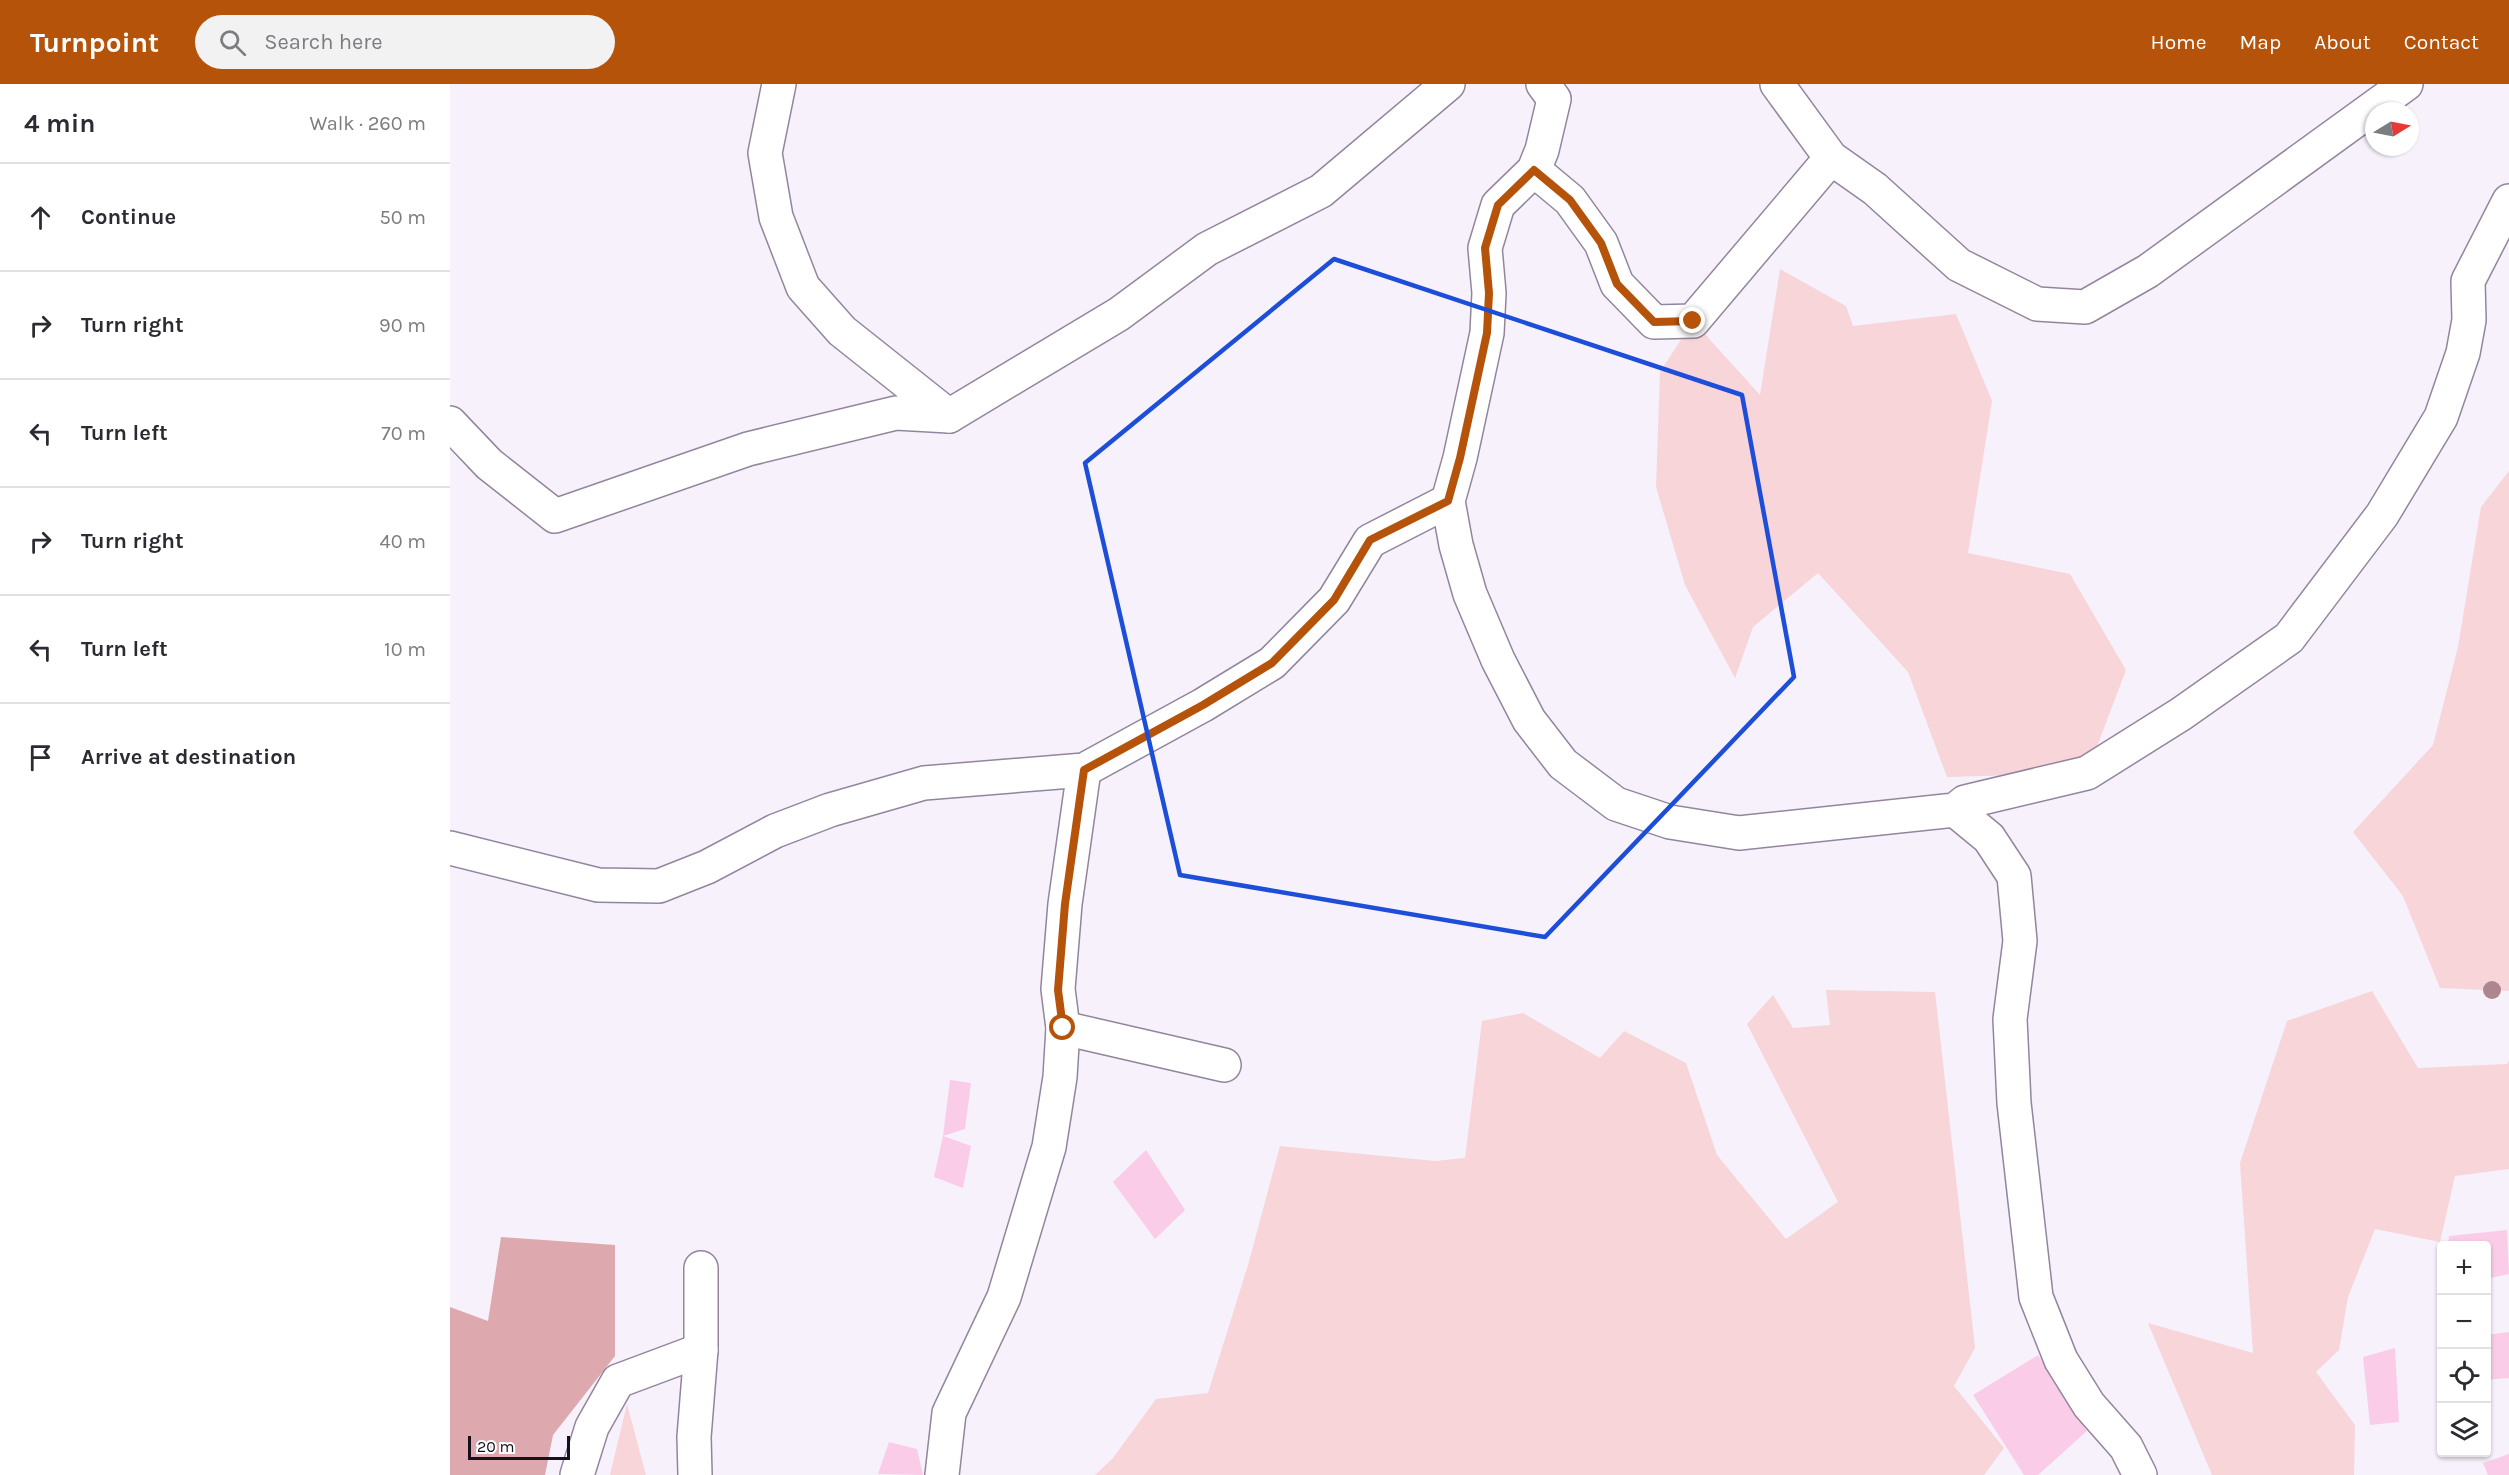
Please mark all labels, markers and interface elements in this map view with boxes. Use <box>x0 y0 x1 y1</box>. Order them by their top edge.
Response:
search box <box>195 15 615 69</box>
text: Turnpoint <box>30 26 159 59</box>
icon: search <box>216 26 249 59</box>
text: Search here <box>264 29 383 55</box>
text: Home <box>2151 30 2207 54</box>
text: Map <box>2240 30 2281 54</box>
text: About <box>2314 30 2371 54</box>
text: Contact <box>2404 30 2479 54</box>
north arrow <box>2365 102 2419 156</box>
text: 4 min <box>24 108 95 139</box>
text: Walk · 260 m <box>309 112 426 135</box>
icon: ahead <box>24 201 57 234</box>
text: Continue <box>81 204 176 230</box>
text: 50 m <box>379 206 426 229</box>
route end <box>1679 307 1705 333</box>
icon: right <box>24 309 57 342</box>
text: Turn right <box>81 312 184 338</box>
text: 90 m <box>379 314 426 337</box>
icon: left <box>24 417 57 450</box>
text: Turn left <box>81 420 168 446</box>
text: 70 m <box>381 422 426 445</box>
icon: right <box>24 525 57 558</box>
text: Turn right <box>81 528 184 554</box>
text: 40 m <box>380 530 426 553</box>
icon: left <box>24 633 57 666</box>
text: Turn left <box>81 636 168 662</box>
text: 10 m <box>384 638 426 661</box>
icon: arrive <box>24 741 57 774</box>
text: Arrive at destination <box>81 744 296 770</box>
route start <box>1049 1014 1075 1040</box>
map controls <box>2437 1241 2491 1457</box>
button: + <box>2437 1241 2491 1295</box>
button: − <box>2437 1295 2491 1349</box>
button: locate <box>2437 1349 2491 1403</box>
button: layers <box>2437 1403 2491 1457</box>
scale bar <box>468 1433 570 1460</box>
text: 20 m <box>477 1437 515 1456</box>

